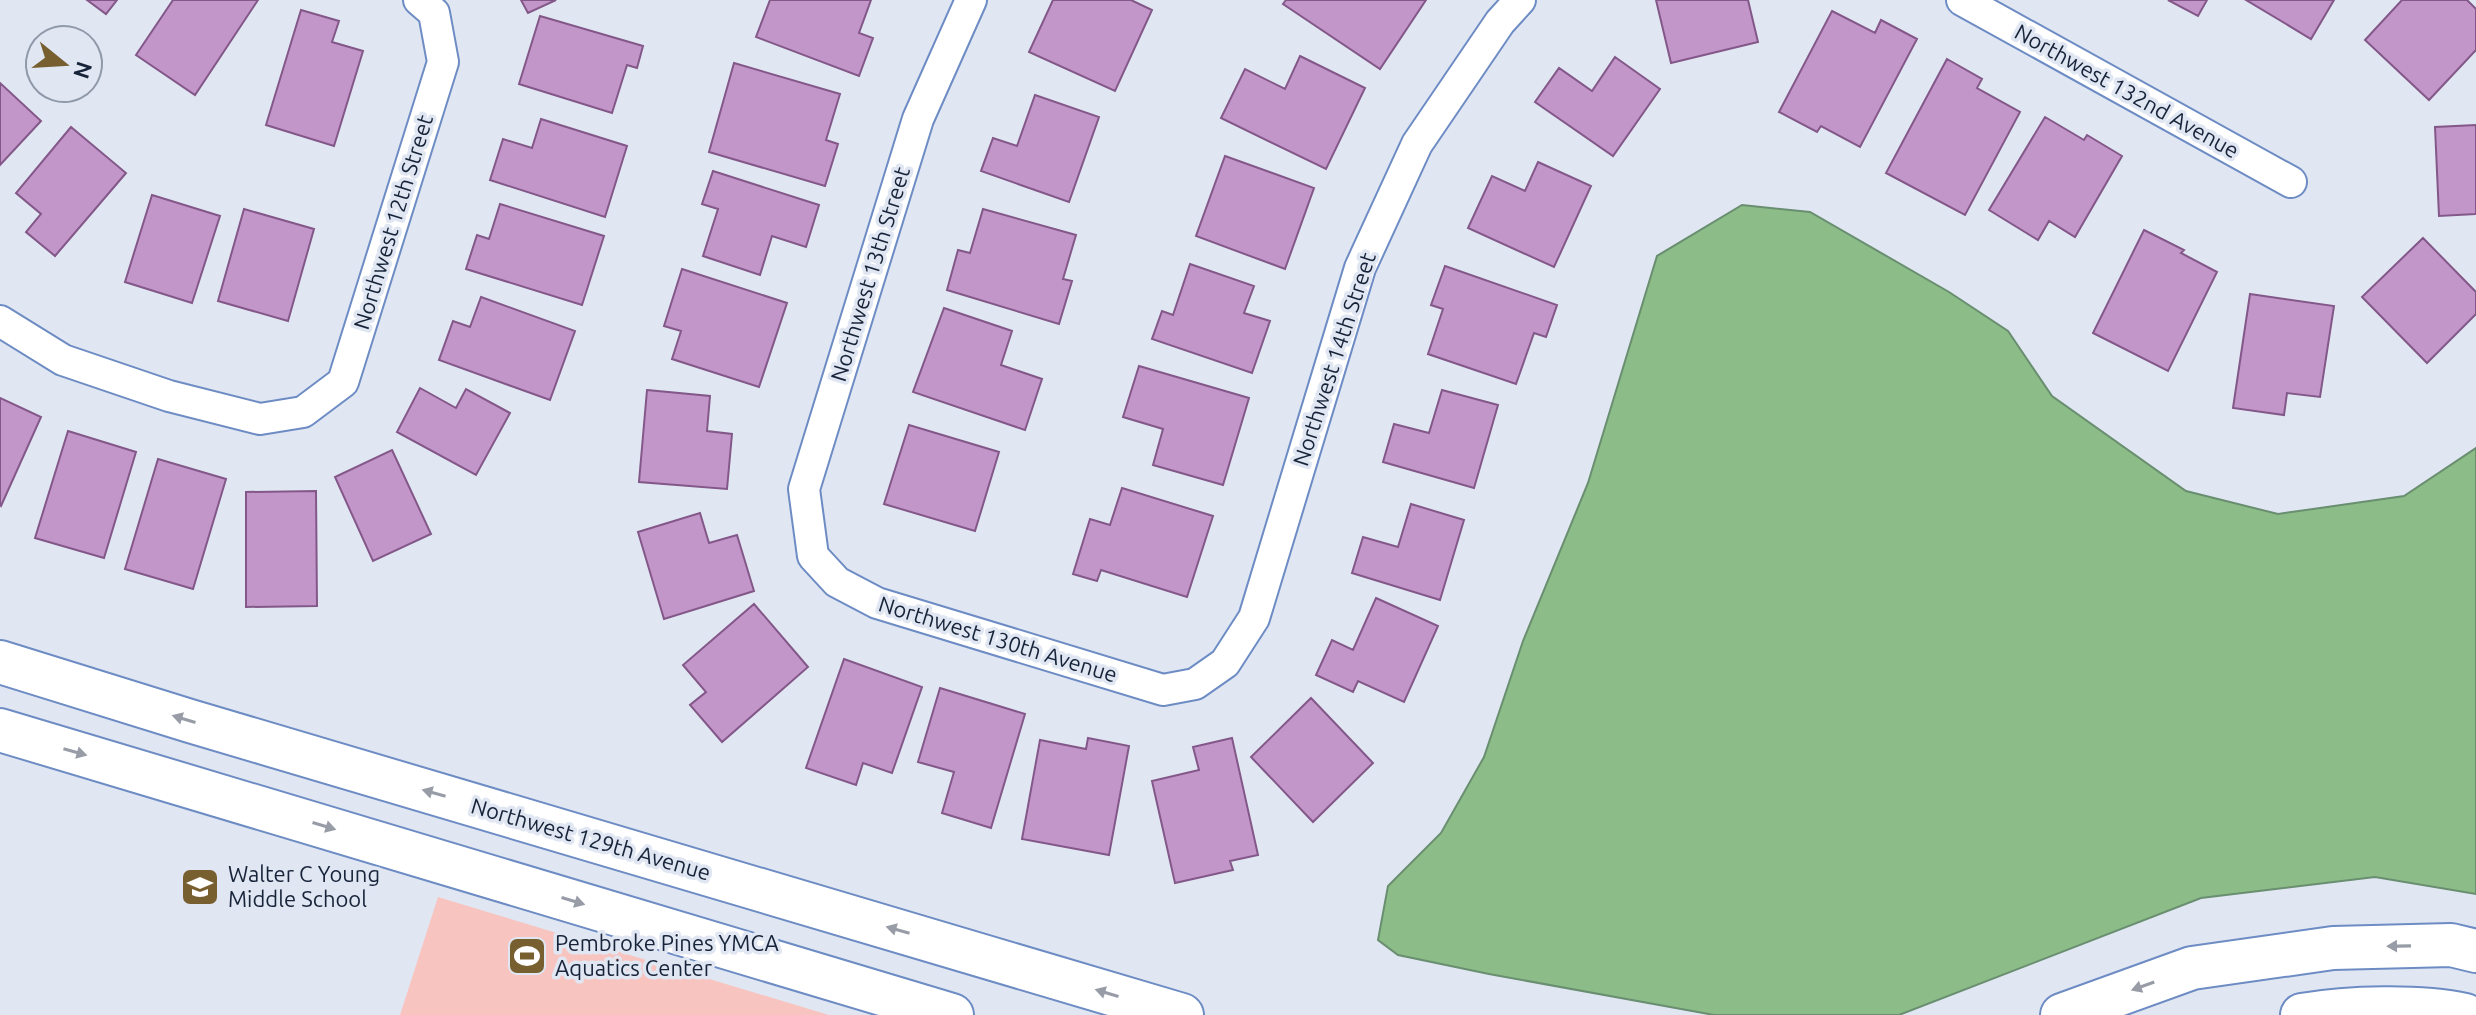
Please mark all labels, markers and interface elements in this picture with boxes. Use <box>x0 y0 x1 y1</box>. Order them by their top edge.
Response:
street label: Northwest 132nd Avenue <box>2011 18 2244 163</box>
north arrow <box>24 24 104 104</box>
text: N <box>69 59 98 82</box>
street label: Northwest 12th Street <box>348 111 437 332</box>
street label: Northwest 13th Street <box>825 163 914 384</box>
street label: Northwest 14th Street <box>1287 249 1380 469</box>
street label: Northwest 130th Avenue <box>876 590 1120 687</box>
one-way arrow <box>172 712 196 725</box>
one-way arrow <box>63 746 87 759</box>
one-way arrow <box>421 786 445 799</box>
street label: Northwest 129th Avenue <box>468 792 714 885</box>
one-way arrow <box>312 820 336 833</box>
place label: Walter C Young Middle School <box>228 861 380 911</box>
school or university icon: Walter C Young Middle School <box>179 866 221 908</box>
one-way arrow <box>561 895 585 908</box>
one-way arrow <box>885 923 909 936</box>
place label: Pembroke Pines YMCA Aquatics Center <box>555 930 779 980</box>
sports icon: Pembroke Pines YMCA Aquatics Center <box>506 935 548 977</box>
one-way arrow <box>2386 940 2411 953</box>
one-way arrow <box>2131 980 2155 992</box>
one-way arrow <box>1095 986 1119 999</box>

